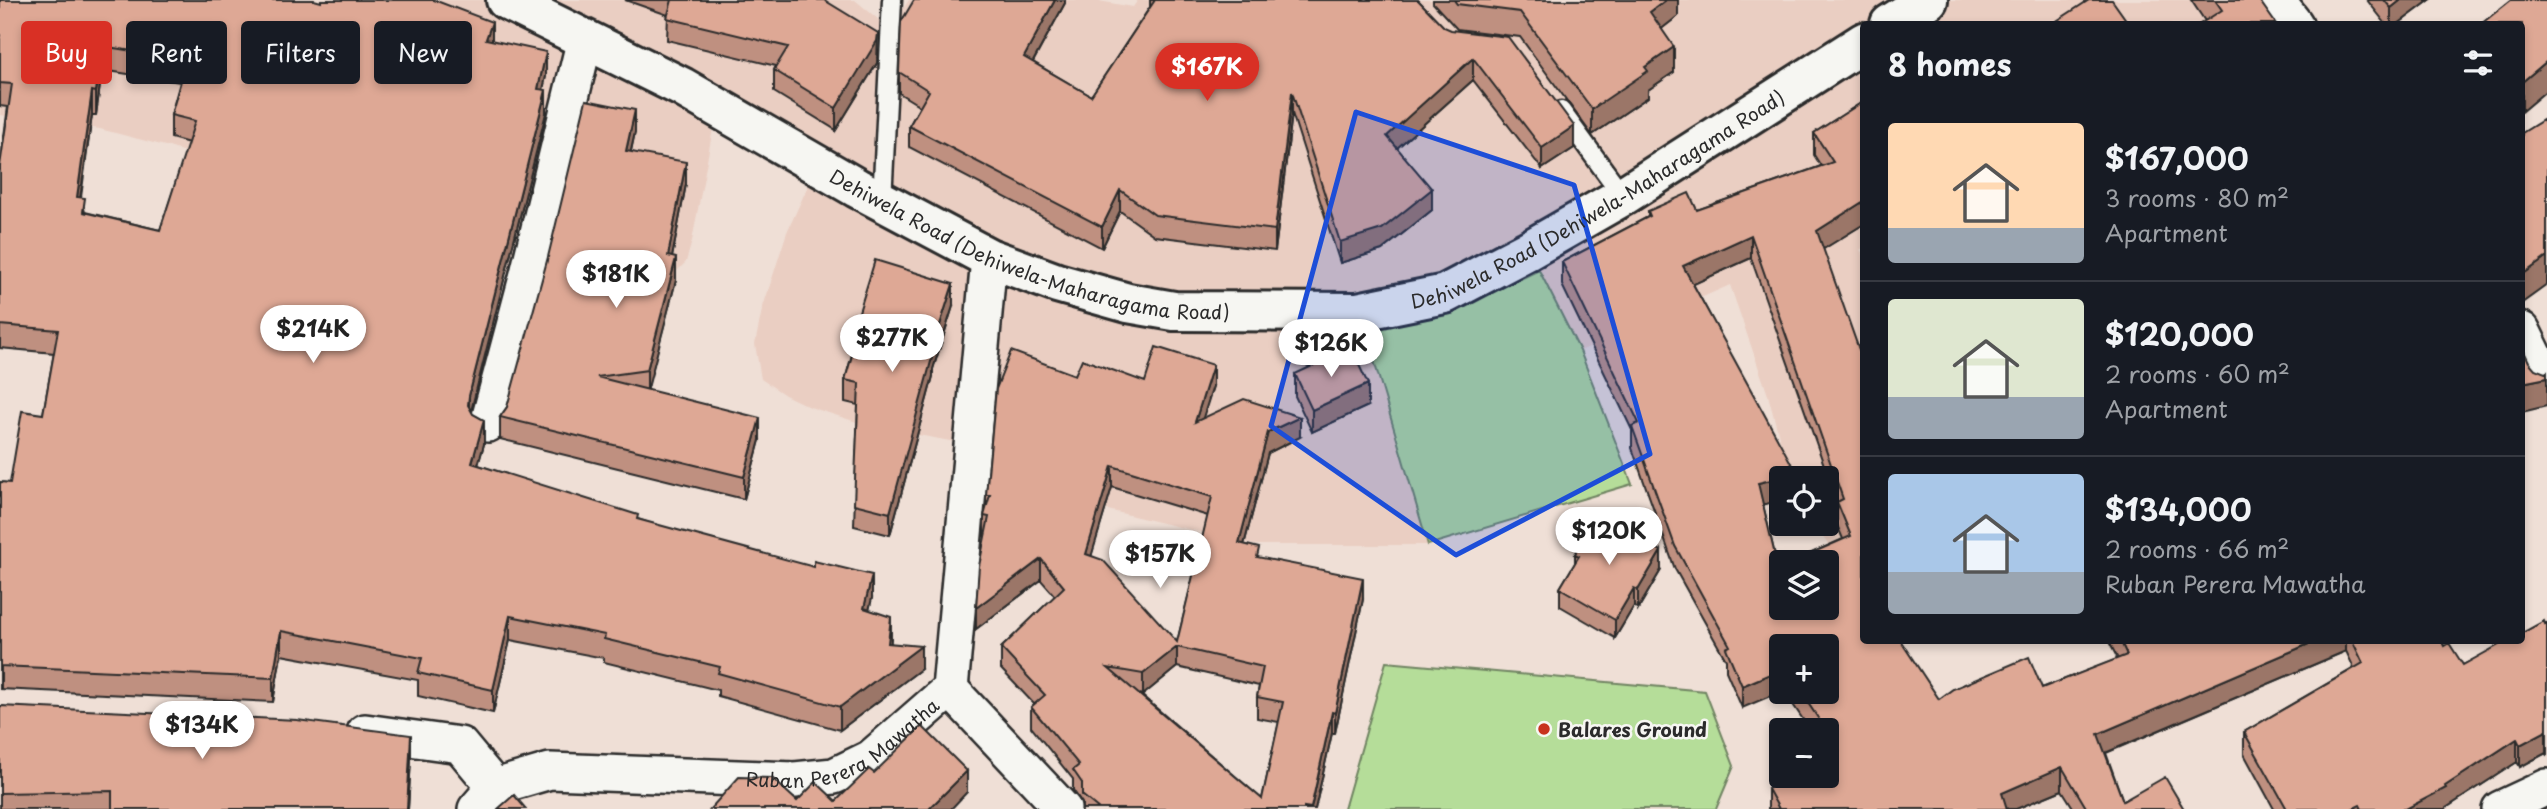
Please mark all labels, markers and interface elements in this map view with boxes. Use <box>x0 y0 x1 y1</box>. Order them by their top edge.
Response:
chip: Buy <box>21 21 112 84</box>
chip: Rent <box>126 21 227 84</box>
chip: Filters <box>241 21 360 84</box>
chip: New <box>374 21 472 84</box>
text: 8 homes <box>1888 41 2011 86</box>
pin: $167K <box>1158 43 1256 103</box>
icon: filters <box>2459 44 2497 82</box>
text: $167K <box>1171 48 1243 83</box>
street label: Dehiwela Road (Dehiwela-Maharagama Road) <box>1408 83 1789 315</box>
text: $167,000 <box>2105 135 2249 180</box>
icon: home <box>1944 151 2028 235</box>
street label: Dehiwela Road (Dehiwela-Maharagama Road) <box>825 162 1230 325</box>
text: 3 rooms · 80 m² <box>2105 180 2289 215</box>
text: Apartment <box>2105 215 2228 250</box>
pin: $181K <box>567 250 665 310</box>
text: $181K <box>582 255 650 290</box>
pin: $214K <box>264 306 362 365</box>
text: $214K <box>276 310 350 345</box>
text: $120,000 <box>2105 311 2254 356</box>
pin: $277K <box>843 314 941 374</box>
text: $277K <box>856 319 928 354</box>
pin: $126K <box>1282 320 1380 379</box>
text: $126K <box>1294 324 1368 359</box>
icon: home <box>1944 327 2028 411</box>
text: 2 rooms · 60 m² <box>2105 356 2290 391</box>
text: Apartment <box>2105 391 2228 426</box>
map controls <box>1769 466 1839 788</box>
button: locate <box>1769 466 1839 536</box>
text: $134,000 <box>2105 486 2252 531</box>
icon: home <box>1944 502 2028 586</box>
pin: $120K <box>1560 508 1658 567</box>
text: $120K <box>1571 512 1647 547</box>
pin: $157K <box>1111 530 1209 590</box>
text: 2 rooms · 66 m² <box>2105 531 2289 566</box>
text: $157K <box>1125 535 1195 570</box>
button: layers <box>1769 550 1839 620</box>
text: Ruban Perera Mawatha <box>2105 566 2366 601</box>
button: + <box>1769 634 1839 704</box>
street label: Ruban Perera Mawatha <box>745 691 945 794</box>
pin: $134K <box>153 702 251 761</box>
text: $134K <box>165 706 239 741</box>
place label: Balares Ground <box>1558 715 1707 743</box>
button: − <box>1769 718 1839 788</box>
marker: Balares Ground <box>1536 721 1552 737</box>

